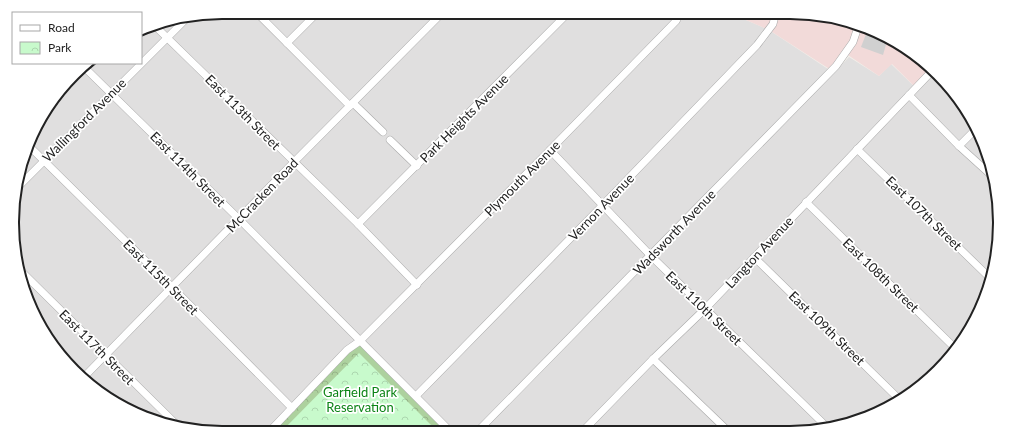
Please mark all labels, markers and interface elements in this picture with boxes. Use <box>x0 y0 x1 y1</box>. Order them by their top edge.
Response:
legend <box>12 12 142 64</box>
text: Road <box>48 20 75 35</box>
text: Park <box>48 40 72 55</box>
street label: Park Heights Avenue <box>416 70 512 166</box>
street label: East 113th Street <box>202 71 284 153</box>
street label: Wallingford Avenue <box>39 75 129 165</box>
street label: East 114th Street <box>147 128 229 210</box>
street label: Plymouth Avenue <box>481 137 563 219</box>
street label: McCracken Road <box>223 155 301 235</box>
street label: Vernon Avenue <box>565 170 637 244</box>
street label: East 107th Street <box>883 173 966 254</box>
street label: Wadsworth Avenue <box>629 186 719 278</box>
street label: Langton Avenue <box>722 213 796 291</box>
street label: East 108th Street <box>840 235 923 316</box>
street label: East 115th Street <box>120 236 202 318</box>
street label: East 110th Street <box>663 268 746 349</box>
street label: East 109th Street <box>786 288 869 369</box>
street label: East 117th Street <box>56 306 138 388</box>
park label: Garfield Park Reservation <box>323 384 397 415</box>

